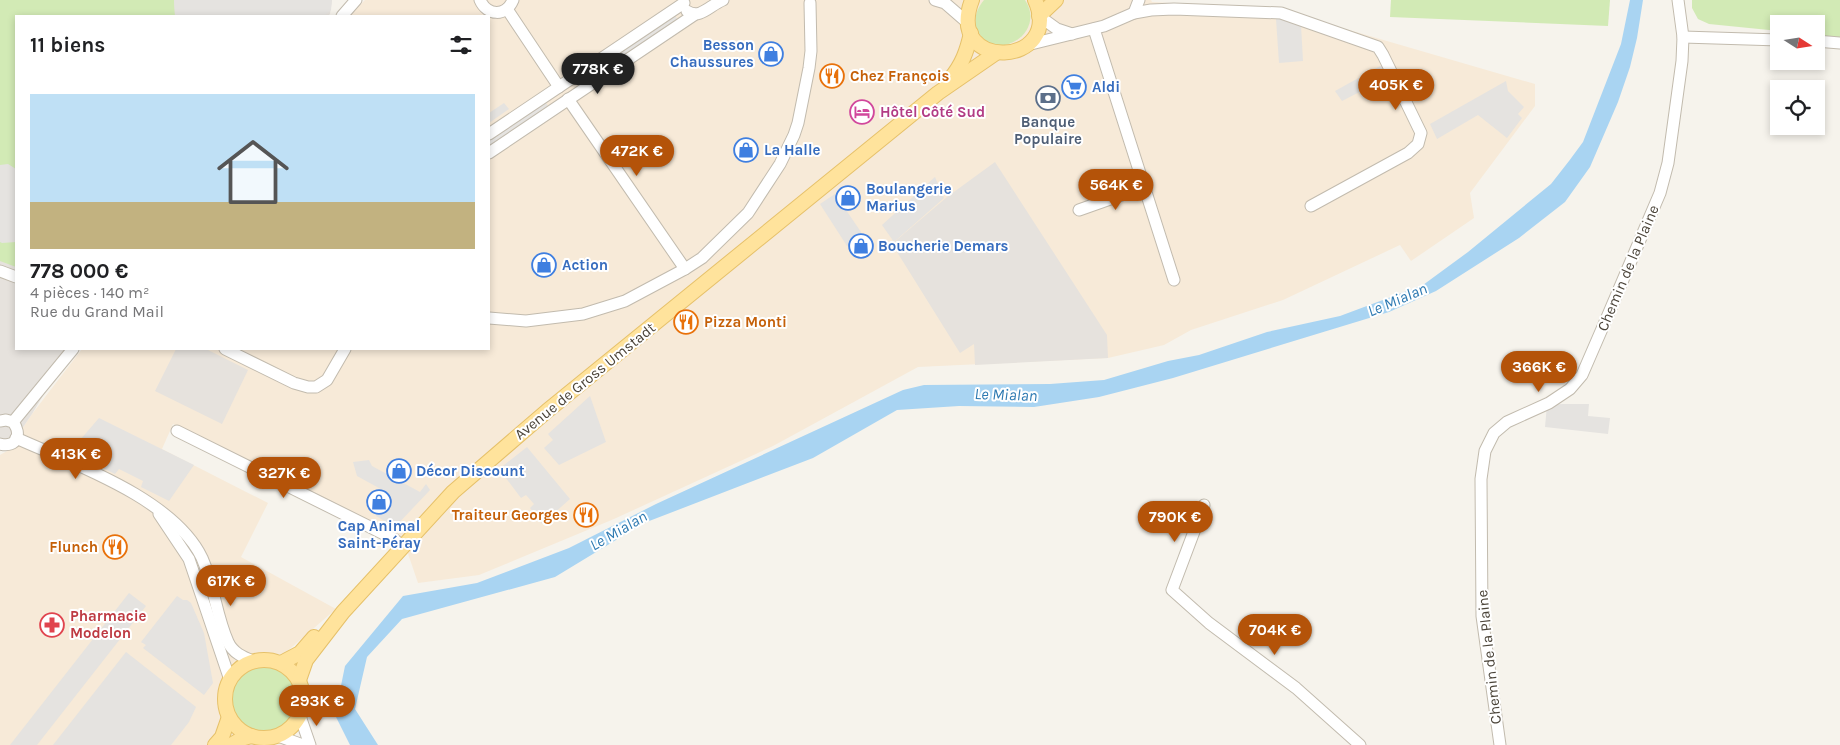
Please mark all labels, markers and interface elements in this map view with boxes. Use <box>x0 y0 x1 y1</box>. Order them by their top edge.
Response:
north arrow <box>1770 15 1825 70</box>
map controls <box>1770 15 1825 135</box>
icon: filters <box>447 31 475 59</box>
text: 11 biens <box>30 33 105 57</box>
place label: Besson Chaussures <box>670 36 754 71</box>
shop icon: Besson Chaussures <box>758 41 784 67</box>
pin: 778K € <box>557 52 639 95</box>
text: 778K € <box>573 59 623 78</box>
restaurant icon: Chez François <box>819 63 845 89</box>
place label: Chez François <box>850 67 950 85</box>
pin: 405K € <box>1355 68 1437 111</box>
supermarket icon: Aldi <box>1061 74 1087 100</box>
text: 405K € <box>1369 75 1423 94</box>
place label: Aldi <box>1092 78 1120 96</box>
button: locate <box>1770 80 1825 135</box>
bank icon: Banque Populaire <box>1035 85 1061 111</box>
hotel icon: Hôtel Côté Sud <box>849 99 875 125</box>
place label: Hôtel Côté Sud <box>880 103 985 121</box>
place label: Banque Populaire <box>1014 113 1082 148</box>
icon: home <box>208 127 298 217</box>
pin: 472K € <box>596 134 678 177</box>
shop icon: La Halle <box>733 137 759 163</box>
text: 472K € <box>611 141 663 160</box>
place label: La Halle <box>764 141 820 159</box>
pin: 564K € <box>1075 168 1157 211</box>
text: 564K € <box>1089 175 1143 194</box>
place label: Boulangerie Marius <box>866 180 952 215</box>
shop icon: Boulangerie Marius <box>835 185 861 211</box>
street label: Chemin de la Plaine <box>1593 202 1663 334</box>
shop icon: Boucherie Demars <box>848 233 874 259</box>
place label: Boucherie Demars <box>878 237 1009 255</box>
shop icon: Action <box>531 252 557 278</box>
place label: Action <box>562 256 608 274</box>
text: 778 000 € <box>30 259 128 283</box>
water label: Le Mialan <box>1365 278 1430 321</box>
text: 4 pièces · 140 m² <box>30 283 149 302</box>
text: Rue du Grand Mail <box>30 302 164 321</box>
restaurant icon: Pizza Monti <box>673 309 699 335</box>
place label: Pizza Monti <box>704 313 787 331</box>
street label: Avenue de Gross Umstadt <box>511 318 659 443</box>
pin: 366K € <box>1498 350 1580 393</box>
text: 366K € <box>1512 357 1566 376</box>
water label: Le Mialan <box>974 384 1038 405</box>
pin: 413K € <box>35 438 117 480</box>
text: 413K € <box>51 444 101 463</box>
pin: 327K € <box>243 456 325 499</box>
shop icon: Décor Discount <box>386 458 412 484</box>
place label: Décor Discount <box>416 462 525 480</box>
text: 327K € <box>258 463 310 482</box>
shop icon: Cap Animal Saint-Péray <box>366 489 392 515</box>
pin: 790K € <box>1134 500 1216 543</box>
restaurant icon: Traiteur Georges <box>573 502 599 528</box>
place label: Traiteur Georges <box>452 506 568 524</box>
water label: Le Mialan <box>586 506 650 554</box>
text: 790K € <box>1149 507 1201 526</box>
place label: Cap Animal Saint-Péray <box>338 517 421 552</box>
restaurant icon: Flunch <box>102 534 128 560</box>
place label: Flunch <box>49 538 98 556</box>
pin: 617K € <box>190 564 272 607</box>
text: 617K € <box>207 571 255 590</box>
street label: Chemin de la Plaine <box>1473 589 1505 725</box>
place label: Pharmacie Modelon <box>70 607 147 642</box>
pharmacy icon: Pharmacie Modelon <box>39 612 65 638</box>
pin: 704K € <box>1234 614 1316 656</box>
text: 704K € <box>1249 620 1301 639</box>
pin: 293K € <box>276 684 358 727</box>
text: 293K € <box>290 691 344 710</box>

